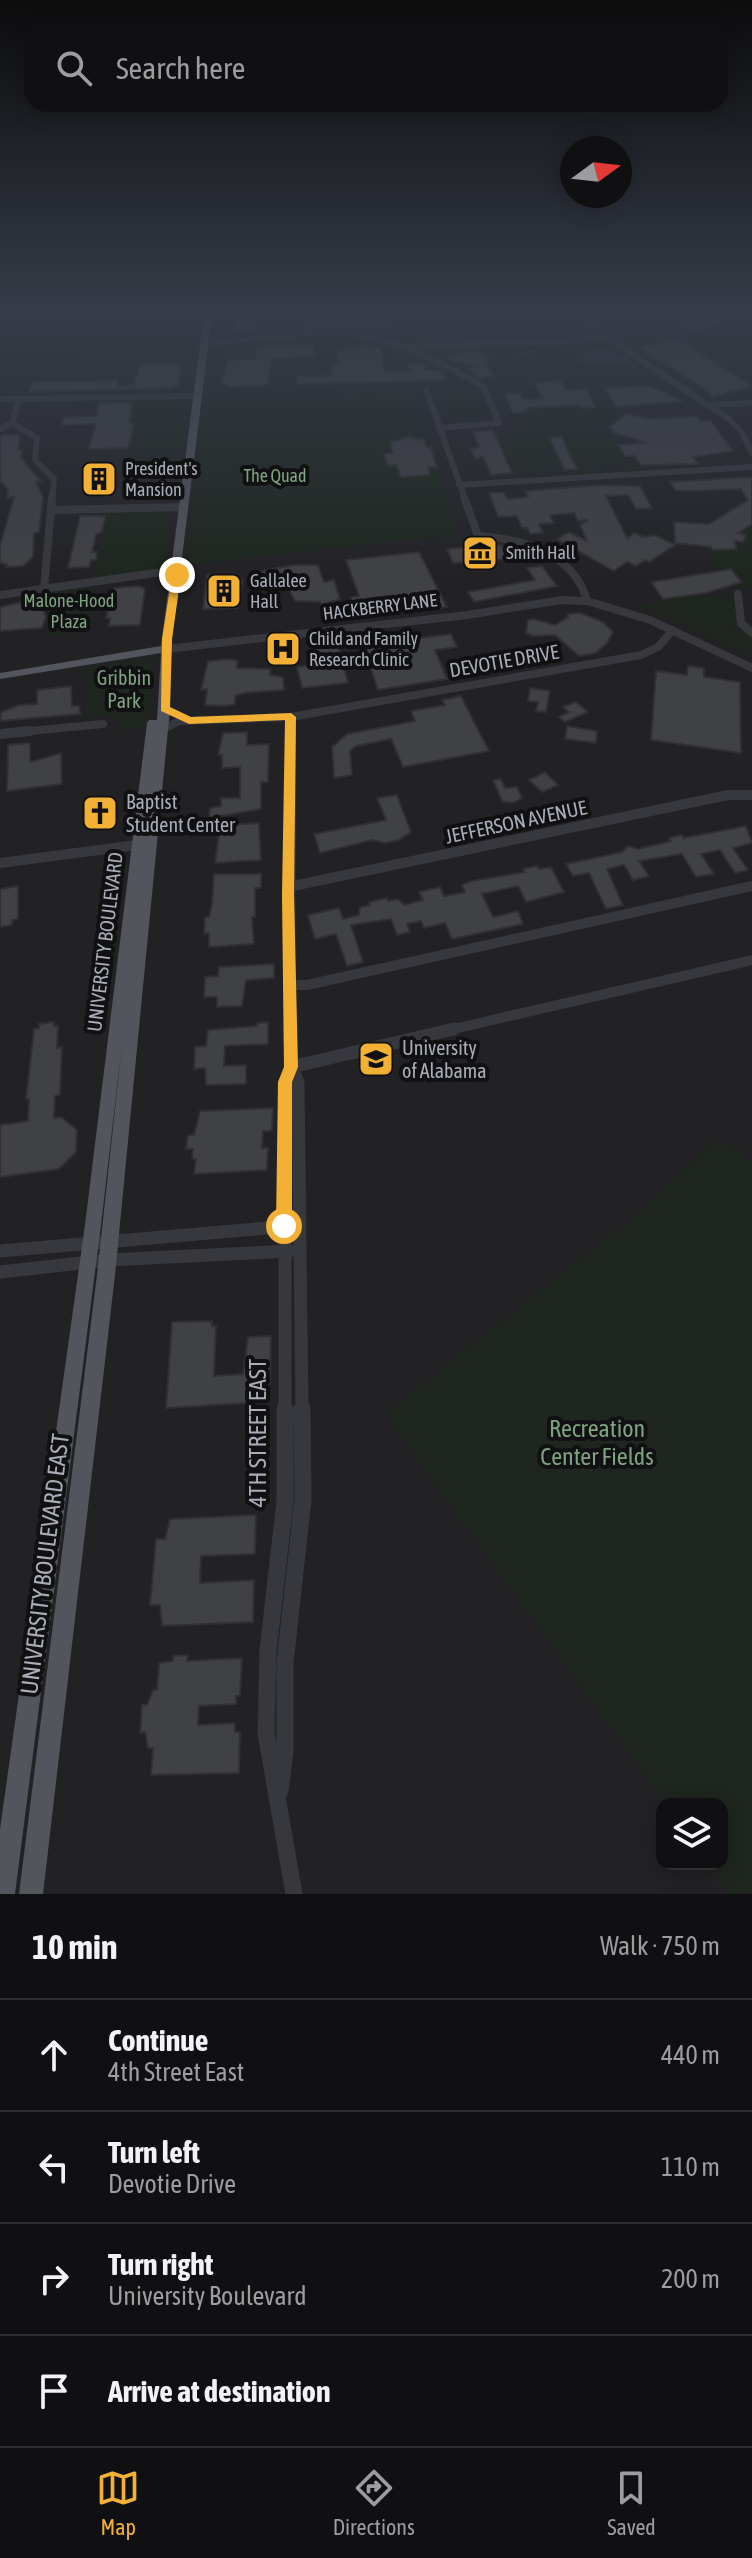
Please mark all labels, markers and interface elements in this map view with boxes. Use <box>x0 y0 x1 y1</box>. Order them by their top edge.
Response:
search box <box>24 24 728 112</box>
icon: search <box>52 46 96 90</box>
text: Search here <box>116 51 245 85</box>
north arrow <box>560 136 632 208</box>
place label: President's Mansion <box>125 458 198 500</box>
building icon: President's Mansion <box>80 460 118 498</box>
park label: The Quad <box>243 465 307 486</box>
museum icon: Smith Hall <box>461 534 499 572</box>
place label: Smith Hall <box>506 542 576 563</box>
route end <box>159 557 195 593</box>
place label: Gallalee Hall <box>250 570 307 612</box>
building icon: Gallalee Hall <box>205 572 243 610</box>
street label: HACKBERRY LANE <box>322 589 438 624</box>
park label: Malone-Hood Plaza <box>24 590 114 632</box>
place label: Child and Family Research Clinic <box>309 628 418 670</box>
hospital icon: Child and Family Research Clinic <box>264 630 302 668</box>
street label: DEVOTIE DRIVE <box>448 640 561 681</box>
park label: Gribbin Park <box>97 666 151 712</box>
place label: Baptist Student Center <box>126 790 236 836</box>
church icon: Baptist Student Center <box>81 794 119 832</box>
street label: JEFFERSON AVENUE <box>443 795 589 848</box>
street label: UNIVERSITY BOULEVARD <box>82 851 127 1033</box>
place label: University of Alabama <box>402 1036 487 1082</box>
school or university icon: University of Alabama <box>357 1040 395 1078</box>
route start <box>266 1208 302 1244</box>
street label: 4TH STREET EAST <box>244 1358 271 1507</box>
park label: Recreation Center Fields <box>540 1415 654 1470</box>
street label: UNIVERSITY BOULEVARD EAST <box>15 1432 74 1696</box>
map controls <box>656 1798 728 1870</box>
button: layers <box>656 1798 728 1870</box>
text: 10 min <box>32 1927 117 1966</box>
text: Walk · 750 m <box>600 1931 720 1961</box>
text: Continue <box>108 2023 208 2057</box>
icon: ahead <box>32 2033 76 2077</box>
text: 440 m <box>661 2040 720 2070</box>
text: 4th Street East <box>108 2057 244 2087</box>
text: Turn left <box>108 2135 200 2169</box>
icon: left <box>32 2145 76 2189</box>
text: 110 m <box>661 2152 720 2182</box>
text: Devotie Drive <box>108 2169 236 2199</box>
text: Turn right <box>108 2247 214 2281</box>
icon: right <box>32 2257 76 2301</box>
text: 200 m <box>661 2264 720 2294</box>
text: University Boulevard <box>108 2281 307 2311</box>
icon: arrive <box>32 2369 76 2413</box>
text: Arrive at destination <box>108 2374 330 2408</box>
tab: Map <box>96 2466 140 2540</box>
tab: Directions <box>333 2466 415 2540</box>
tab: Saved <box>607 2466 656 2540</box>

